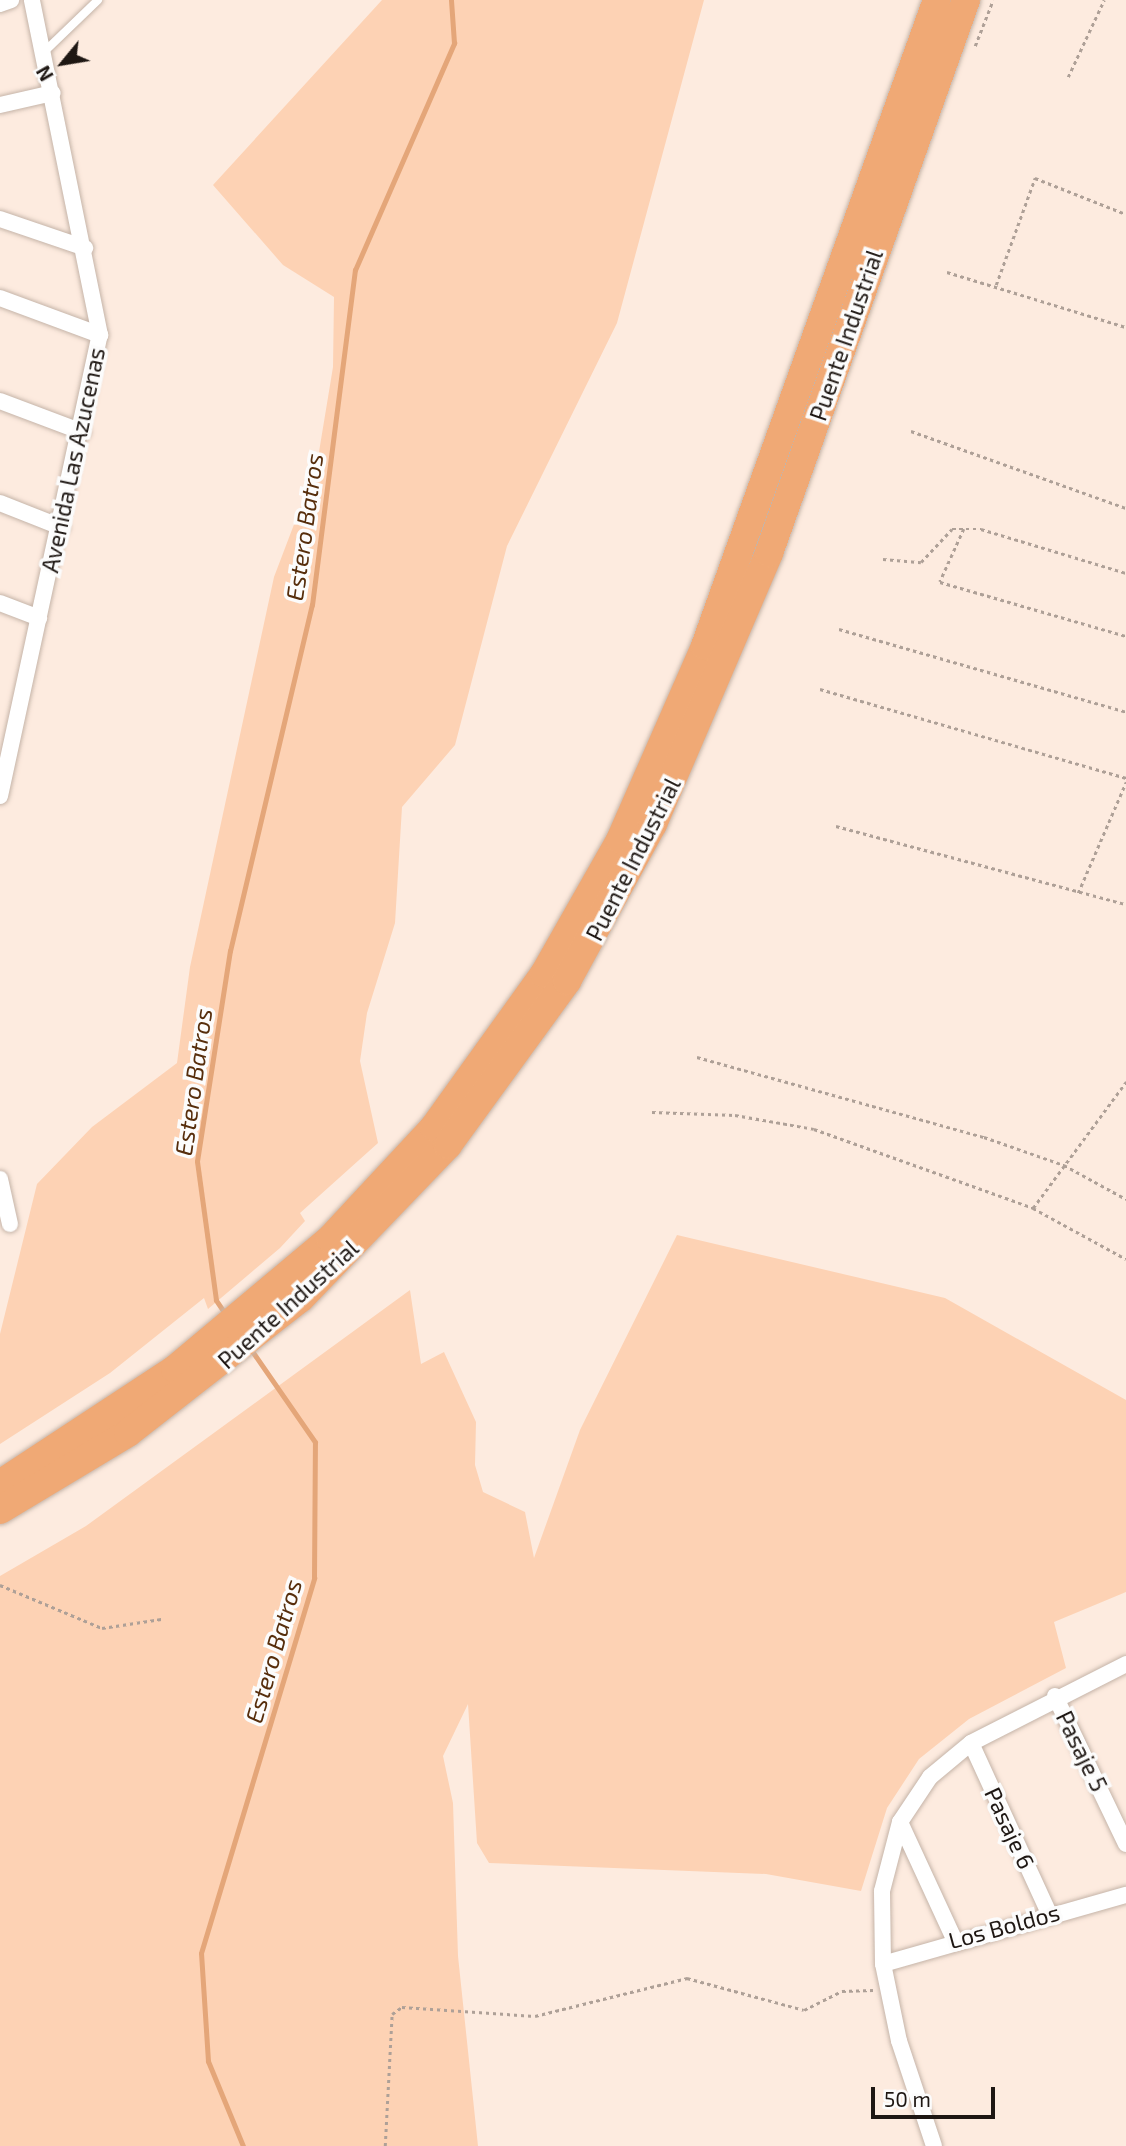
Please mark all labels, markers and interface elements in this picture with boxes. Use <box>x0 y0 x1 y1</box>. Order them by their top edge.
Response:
north arrow <box>28 28 98 98</box>
text: N <box>31 62 58 85</box>
street label: Puente Industrial <box>804 246 888 424</box>
street label: Avenida Las Azucenas <box>36 345 110 575</box>
water label: Estero Batros <box>279 452 329 602</box>
street label: Puente Industrial <box>580 773 686 945</box>
water label: Estero Batros <box>168 1007 218 1157</box>
street label: Puente Industrial <box>212 1234 364 1374</box>
water label: Estero Batros <box>239 1576 307 1726</box>
street label: Pasaje 5 <box>1051 1706 1113 1796</box>
street label: Pasaje 6 <box>979 1783 1041 1873</box>
street label: Los Boldos <box>945 1898 1063 1954</box>
scale bar <box>874 2072 998 2116</box>
text: 50 m <box>884 2086 931 2111</box>

